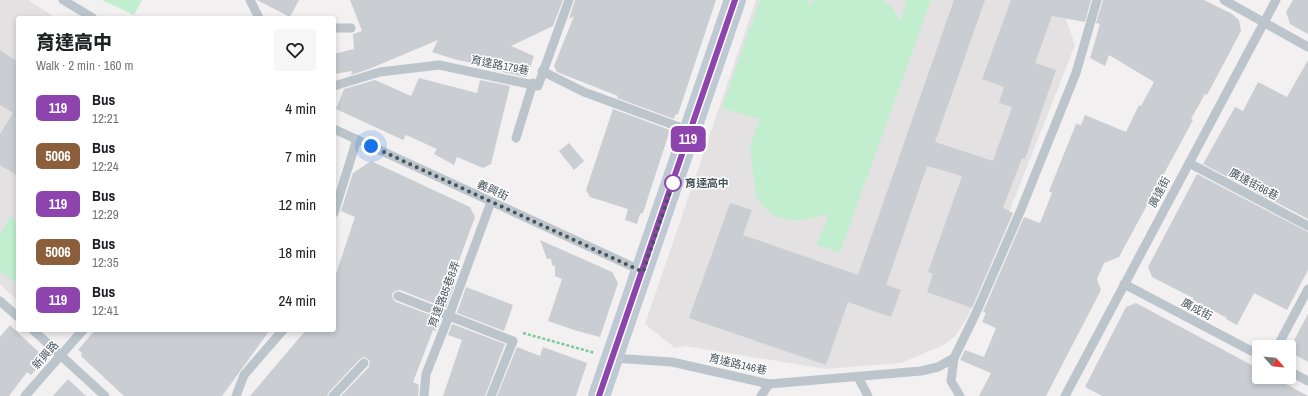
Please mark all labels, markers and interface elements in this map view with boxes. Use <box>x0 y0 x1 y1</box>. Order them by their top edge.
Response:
text: 育達高中 <box>36 29 112 55</box>
button: heart <box>274 29 316 71</box>
street label: 育達路179巷 <box>470 52 530 78</box>
text: Walk · 2 min · 160 m <box>36 57 133 74</box>
text: Bus <box>92 89 115 110</box>
text: 4 min <box>285 98 316 119</box>
text: 119 <box>49 99 67 117</box>
text: 12:21 <box>92 110 119 127</box>
line badge: 119 <box>665 126 711 152</box>
text: 119 <box>679 130 697 148</box>
your location <box>361 136 381 156</box>
text: Bus <box>92 137 115 158</box>
text: 7 min <box>285 146 316 167</box>
text: 5006 <box>45 147 71 165</box>
text: 12:24 <box>92 158 119 175</box>
street label: 廣達街66巷 <box>1227 165 1281 203</box>
marker: 育達高中 <box>664 174 682 192</box>
street label: 廣達街 <box>1145 174 1173 210</box>
place label: 育達高中 <box>685 176 729 190</box>
street label: 義興街 <box>475 177 511 203</box>
text: Bus <box>92 185 115 206</box>
text: 12 min <box>278 194 316 215</box>
text: 119 <box>49 195 67 213</box>
text: 12:29 <box>92 206 119 223</box>
text: Bus <box>92 233 115 254</box>
text: 18 min <box>278 242 316 263</box>
text: 5006 <box>45 243 71 261</box>
text: 12:35 <box>92 254 119 271</box>
street label: 育達路85巷8弄 <box>425 259 463 329</box>
text: Bus <box>92 281 115 302</box>
text: 24 min <box>278 290 316 311</box>
text: 119 <box>49 291 67 309</box>
street label: 廣成街 <box>1179 295 1215 323</box>
text: 12:41 <box>92 302 119 319</box>
street label: 新興路 <box>29 338 61 372</box>
north arrow <box>1252 340 1296 384</box>
map controls <box>1252 340 1296 384</box>
street label: 育達路146巷 <box>708 351 768 377</box>

